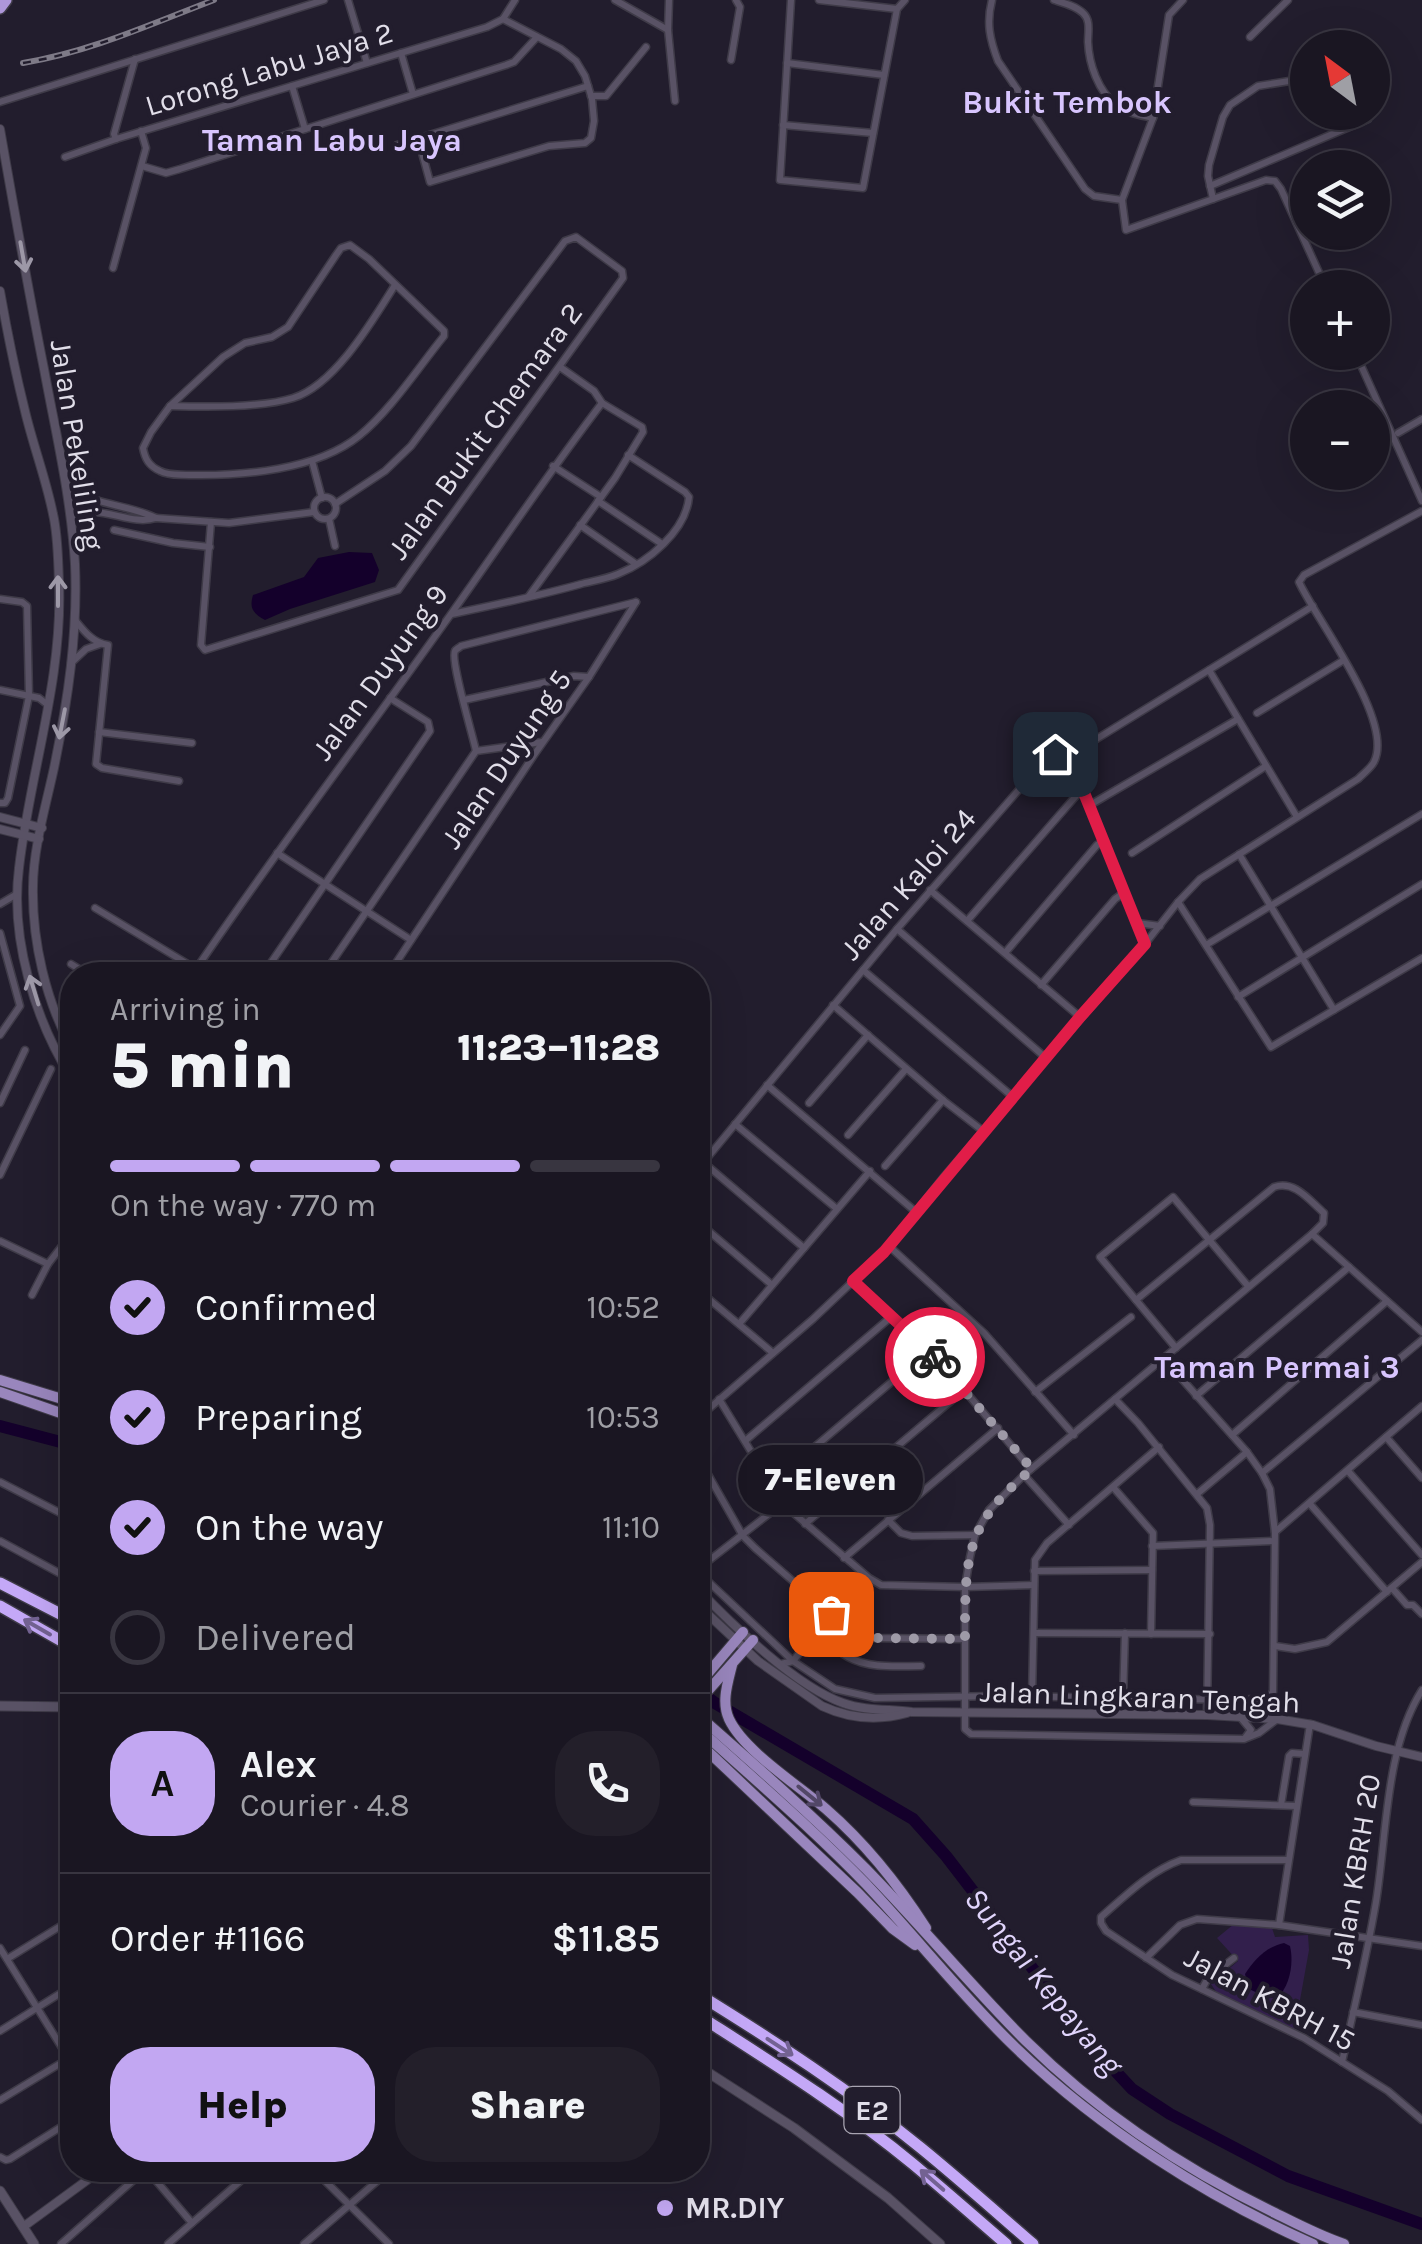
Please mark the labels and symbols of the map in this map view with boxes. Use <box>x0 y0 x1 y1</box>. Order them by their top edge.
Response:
street label: Lorong Labu Jaya 2 <box>141 14 397 124</box>
north arrow <box>1290 30 1390 130</box>
district label: Bukit Tembok <box>962 84 1172 121</box>
district label: Taman Labu Jaya <box>202 122 462 159</box>
one-way arrow <box>14 240 33 273</box>
street label: Jalan Bukit Chemara 2 <box>380 296 590 566</box>
street label: Jalan Pekeliling <box>43 337 111 553</box>
one-way arrow <box>48 576 68 608</box>
street label: Jalan Duyung 9 <box>304 577 456 767</box>
street label: Jalan Duyung 5 <box>433 663 579 855</box>
one-way arrow <box>52 707 71 739</box>
pin <box>1013 712 1098 797</box>
street label: Jalan Kaloi 24 <box>833 801 984 967</box>
one-way arrow <box>24 975 42 1007</box>
courier <box>885 1307 985 1407</box>
district label: Taman Permai 3 <box>1154 1349 1400 1386</box>
callout: 7-Eleven <box>738 1444 924 1514</box>
pin <box>789 1572 874 1657</box>
one-way arrow <box>23 1616 52 1636</box>
street label: Jalan Lingkaran Tengah <box>979 1673 1301 1721</box>
street label: Jalan KBRH 20 <box>1322 1771 1388 1971</box>
one-way arrow <box>797 1785 823 1807</box>
water label: Sungai Kepayang <box>957 1881 1131 2083</box>
street label: Jalan KBRH 15 <box>1179 1939 1361 2059</box>
one-way arrow <box>765 2036 794 2057</box>
road number: E2 <box>844 2087 900 2133</box>
one-way arrow <box>920 2169 945 2192</box>
place label: MR.DIY <box>685 2190 785 2226</box>
marker: MR.DIY <box>654 2197 676 2219</box>

